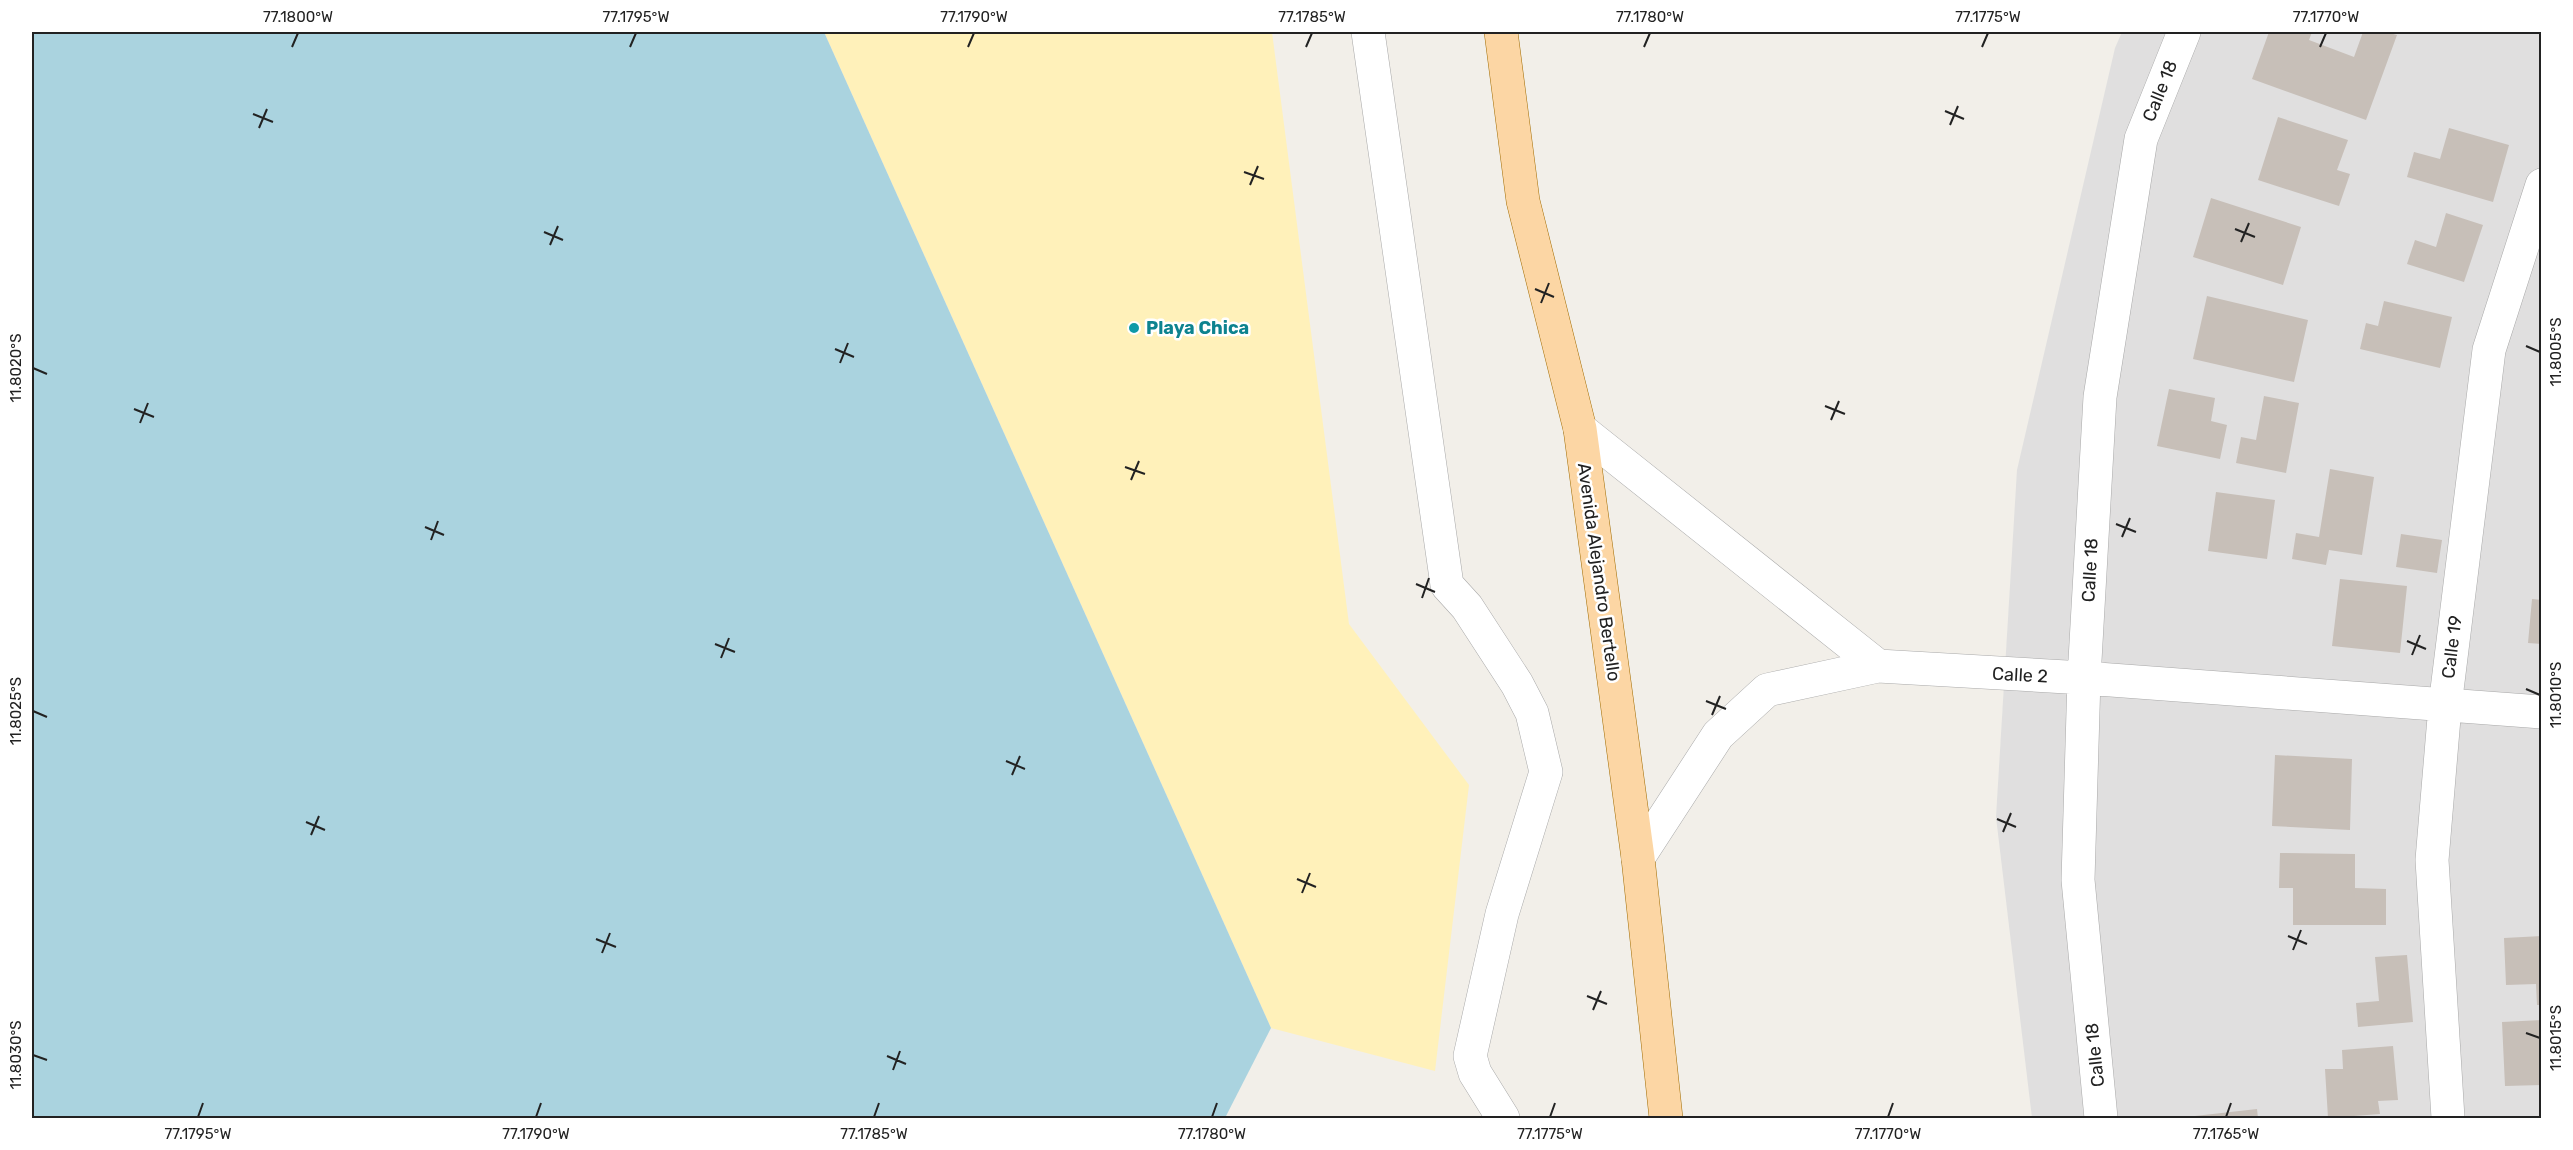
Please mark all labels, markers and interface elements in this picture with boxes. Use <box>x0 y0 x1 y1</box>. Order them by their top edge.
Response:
text: 77.1800°W <box>263 8 333 26</box>
text: 77.1795°W <box>603 8 669 26</box>
text: 77.1790°W <box>940 8 1008 26</box>
text: 77.1785°W <box>1278 8 1346 26</box>
text: 77.1780°W <box>1616 8 1684 26</box>
text: 77.1775°W <box>1955 8 2021 26</box>
text: 77.1770°W <box>2293 8 2359 26</box>
street label: Calle 18 <box>2138 57 2182 125</box>
place label: Playa Chica <box>1146 317 1249 339</box>
text: 11.8005°S <box>2547 317 2565 387</box>
marker: Playa Chica <box>1127 321 1141 335</box>
text: 11.8020°S <box>7 333 25 403</box>
street label: Avenida Alejandro Bertello <box>1573 461 1625 683</box>
street label: Calle 18 <box>2077 537 2103 603</box>
street label: Calle 19 <box>2437 614 2467 680</box>
text: 11.8010°S <box>2547 662 2565 728</box>
street label: Calle 2 <box>1992 663 2048 687</box>
text: 11.8025°S <box>7 677 25 745</box>
text: 11.8015°S <box>2547 1005 2565 1071</box>
text: 11.8030°S <box>7 1020 25 1090</box>
street label: Calle 18 <box>2081 1022 2109 1088</box>
text: 77.1795°W <box>165 1125 231 1143</box>
text: 77.1790°W <box>502 1125 570 1143</box>
text: 77.1785°W <box>840 1125 908 1143</box>
text: 77.1780°W <box>1178 1125 1246 1143</box>
text: 77.1775°W <box>1517 1125 1583 1143</box>
text: 77.1770°W <box>1855 1125 1921 1143</box>
text: 77.1765°W <box>2193 1125 2259 1143</box>

